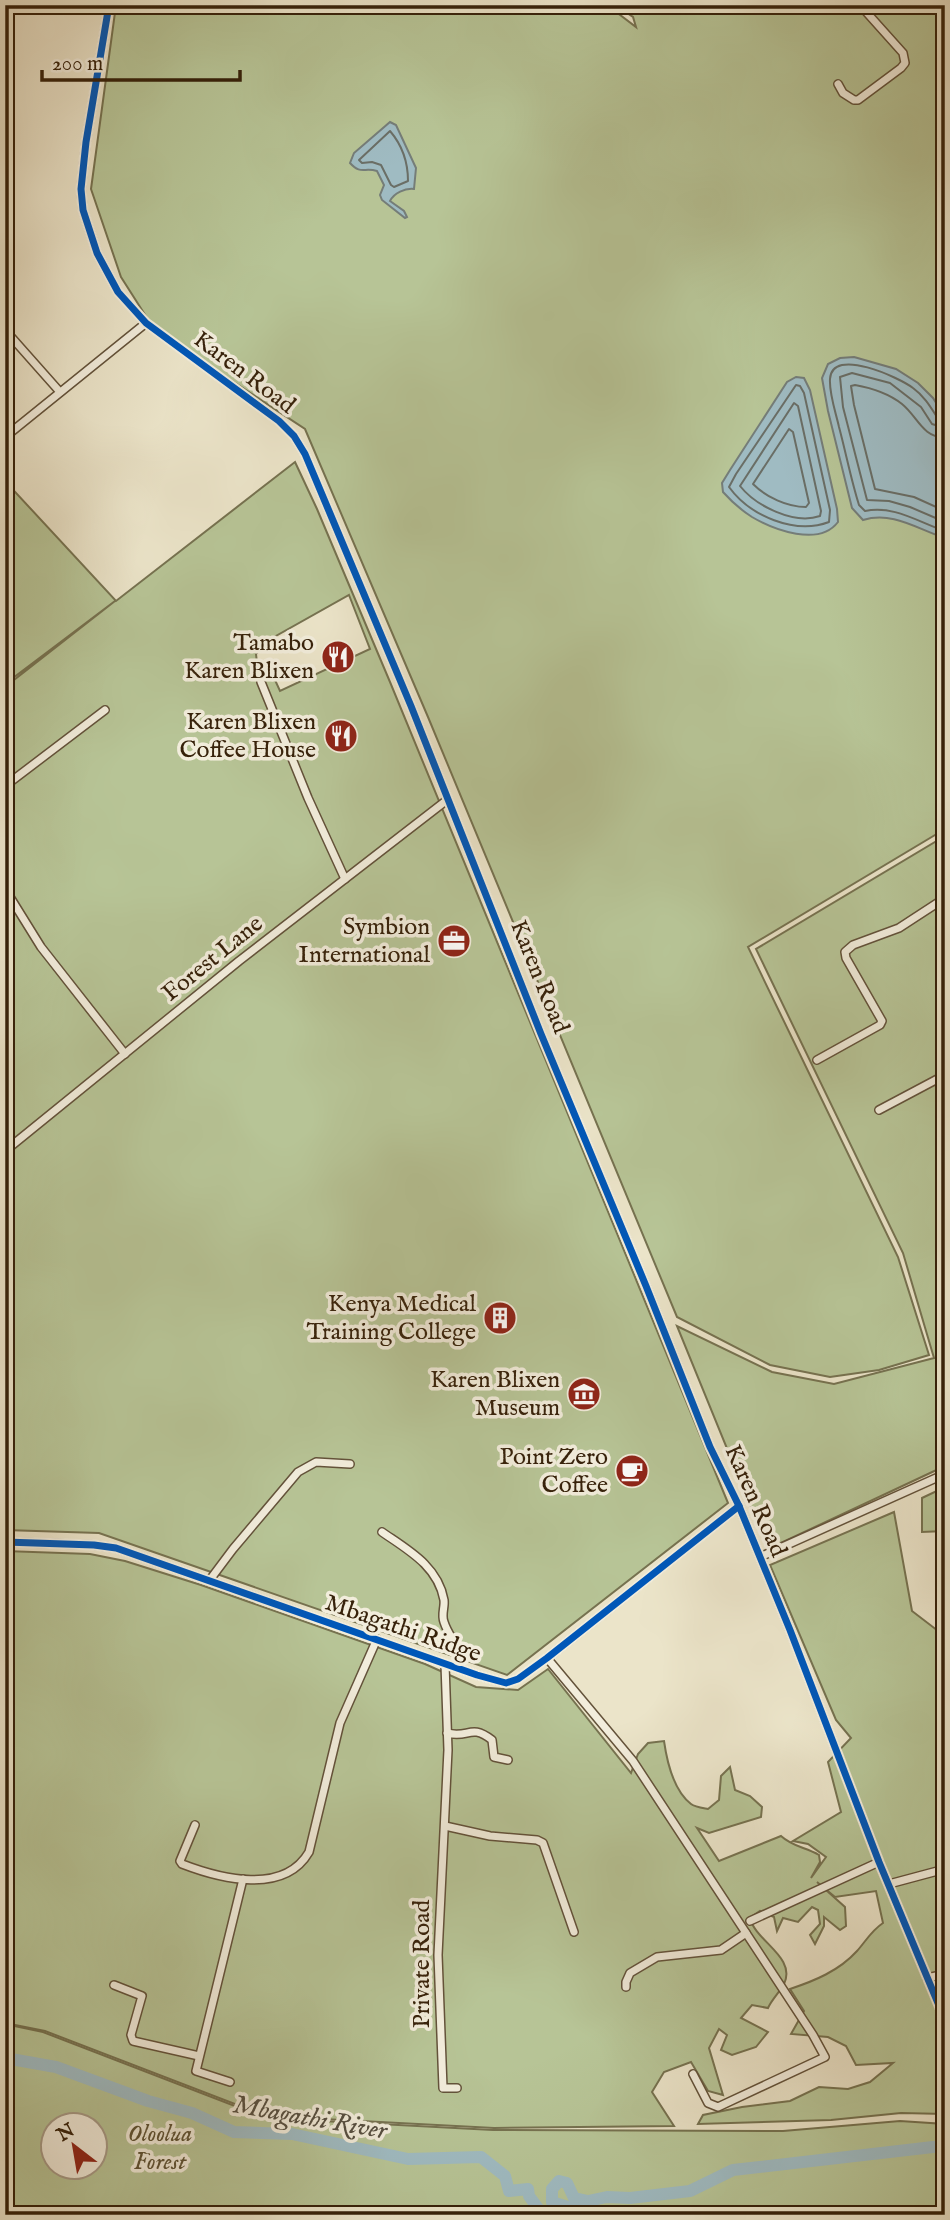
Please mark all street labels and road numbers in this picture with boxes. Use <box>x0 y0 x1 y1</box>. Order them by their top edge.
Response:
street label: Karen Road <box>187 325 301 422</box>
street label: Forest Lane <box>156 909 270 1009</box>
street label: Karen Road <box>502 916 576 1039</box>
street label: Karen Road <box>716 1440 794 1562</box>
street label: Mbagathi Ridge <box>321 1588 485 1670</box>
street label: Private Road <box>407 1899 438 2028</box>

